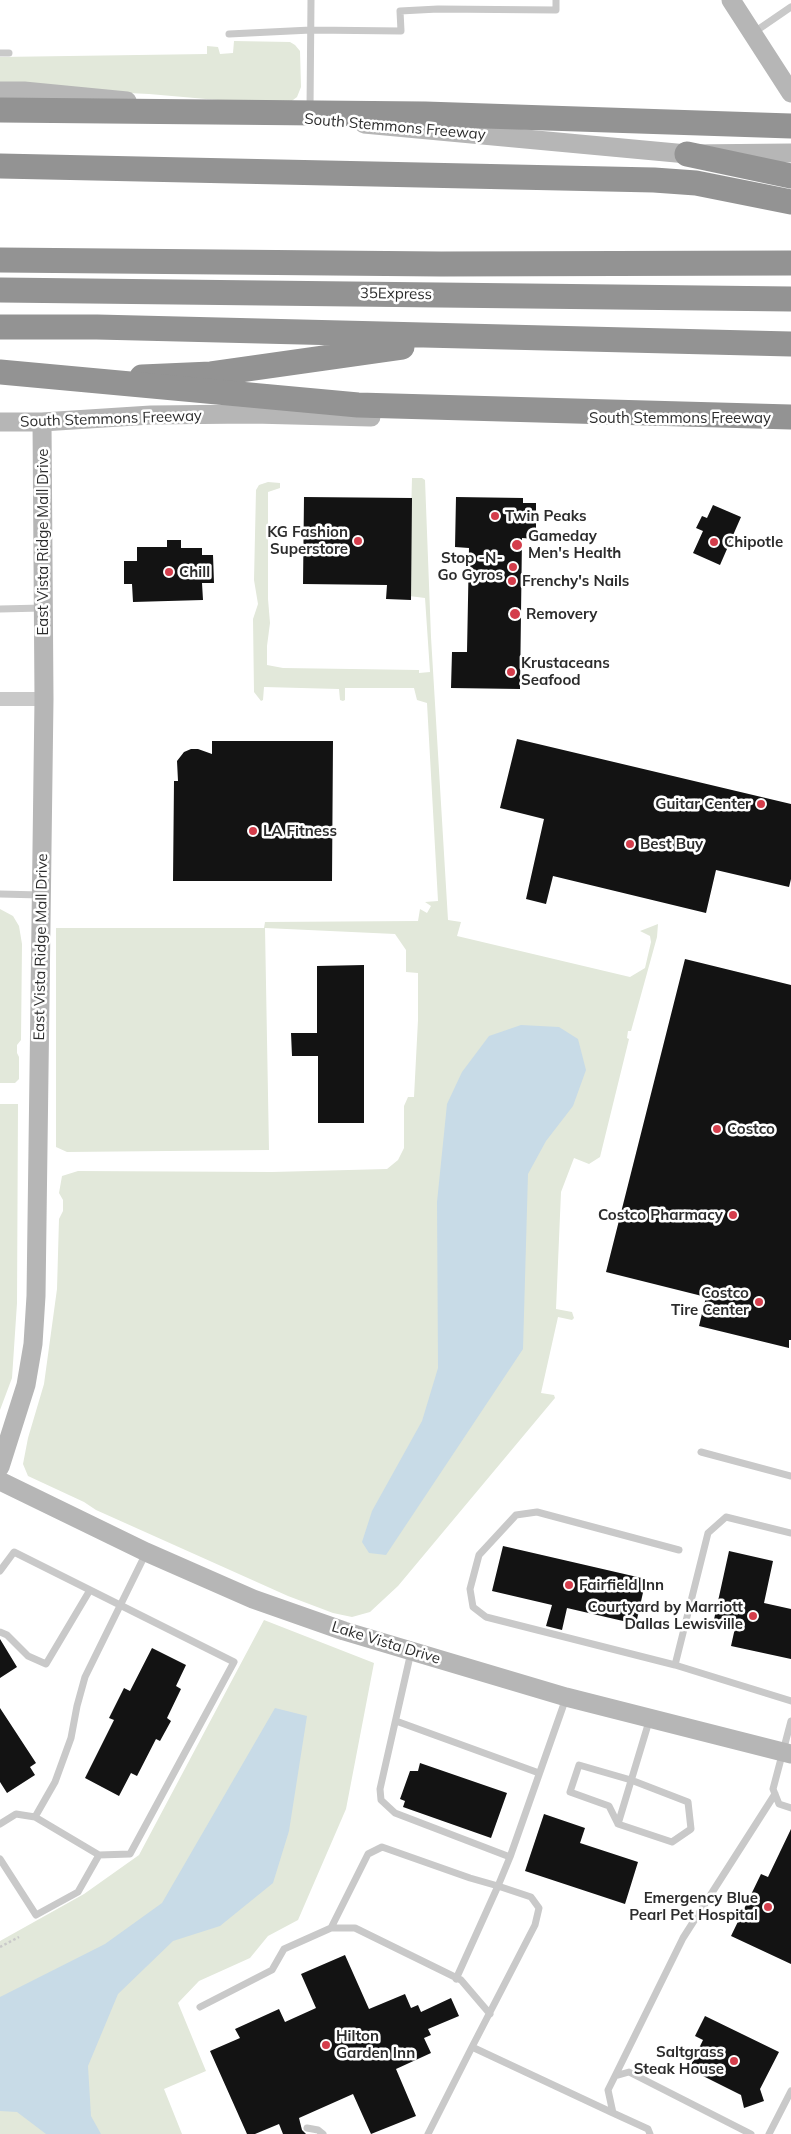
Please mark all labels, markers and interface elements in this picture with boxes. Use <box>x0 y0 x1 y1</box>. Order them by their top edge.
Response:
street label: South Stemmons Freeway <box>304 110 486 144</box>
street label: 35Express <box>360 284 432 304</box>
street label: South Stemmons Freeway <box>20 407 202 431</box>
street label: South Stemmons Freeway <box>589 409 771 427</box>
street label: East Vista Ridge Mall Drive <box>34 448 52 636</box>
place label: Twin Peaks <box>505 507 586 525</box>
marker: Twin Peaks <box>489 510 501 522</box>
place label: KG Fashion Superstore <box>267 523 348 558</box>
place label: Gameday Men's Health <box>528 527 621 562</box>
place label: Chipotle <box>724 533 783 551</box>
marker: KG Fashion Superstore <box>352 535 364 547</box>
marker: Chipotle <box>708 536 720 548</box>
marker: Gameday Men's Health <box>510 538 524 552</box>
place label: Stop -N- Go Gyros <box>437 549 503 584</box>
marker: Stop -N- Go Gyros <box>507 561 519 573</box>
place label: Chill <box>179 563 210 581</box>
marker: Chill <box>163 566 175 578</box>
place label: Frenchy's Nails <box>522 572 629 590</box>
marker: Frenchy's Nails <box>506 575 518 587</box>
place label: Removery <box>526 605 597 623</box>
marker: Removery <box>508 607 522 621</box>
place label: Krustaceans Seafood <box>521 654 610 689</box>
marker: Krustaceans Seafood <box>505 666 517 678</box>
place label: Guitar Center <box>655 795 751 813</box>
marker: Guitar Center <box>755 798 767 810</box>
place label: LA Fitness <box>263 822 337 840</box>
marker: LA Fitness <box>247 825 259 837</box>
place label: Best Buy <box>640 835 703 853</box>
marker: Best Buy <box>624 838 636 850</box>
street label: East Vista Ridge Mall Drive <box>30 853 52 1041</box>
place label: Costco <box>727 1120 775 1138</box>
marker: Costco <box>711 1123 723 1135</box>
place label: Costco Pharmacy <box>598 1206 723 1224</box>
marker: Costco Pharmacy <box>727 1209 739 1221</box>
place label: Costco Tire Center <box>671 1284 749 1319</box>
marker: Costco Tire Center <box>753 1296 765 1308</box>
place label: Fairfield Inn <box>579 1576 664 1594</box>
marker: Fairfield Inn <box>563 1579 575 1591</box>
place label: Courtyard by Marriott Dallas Lewisville <box>588 1598 743 1633</box>
marker: Courtyard by Marriott Dallas Lewisville <box>747 1610 759 1622</box>
street label: Lake Vista Drive <box>330 1618 442 1668</box>
place label: Emergency Blue Pearl Pet Hospital <box>629 1889 758 1924</box>
marker: Emergency Blue Pearl Pet Hospital <box>762 1901 774 1913</box>
place label: Hilton Garden Inn <box>336 2027 415 2062</box>
marker: Hilton Garden Inn <box>320 2039 332 2051</box>
place label: Saltgrass Steak House <box>634 2043 724 2078</box>
marker: Saltgrass Steak House <box>728 2055 740 2067</box>

